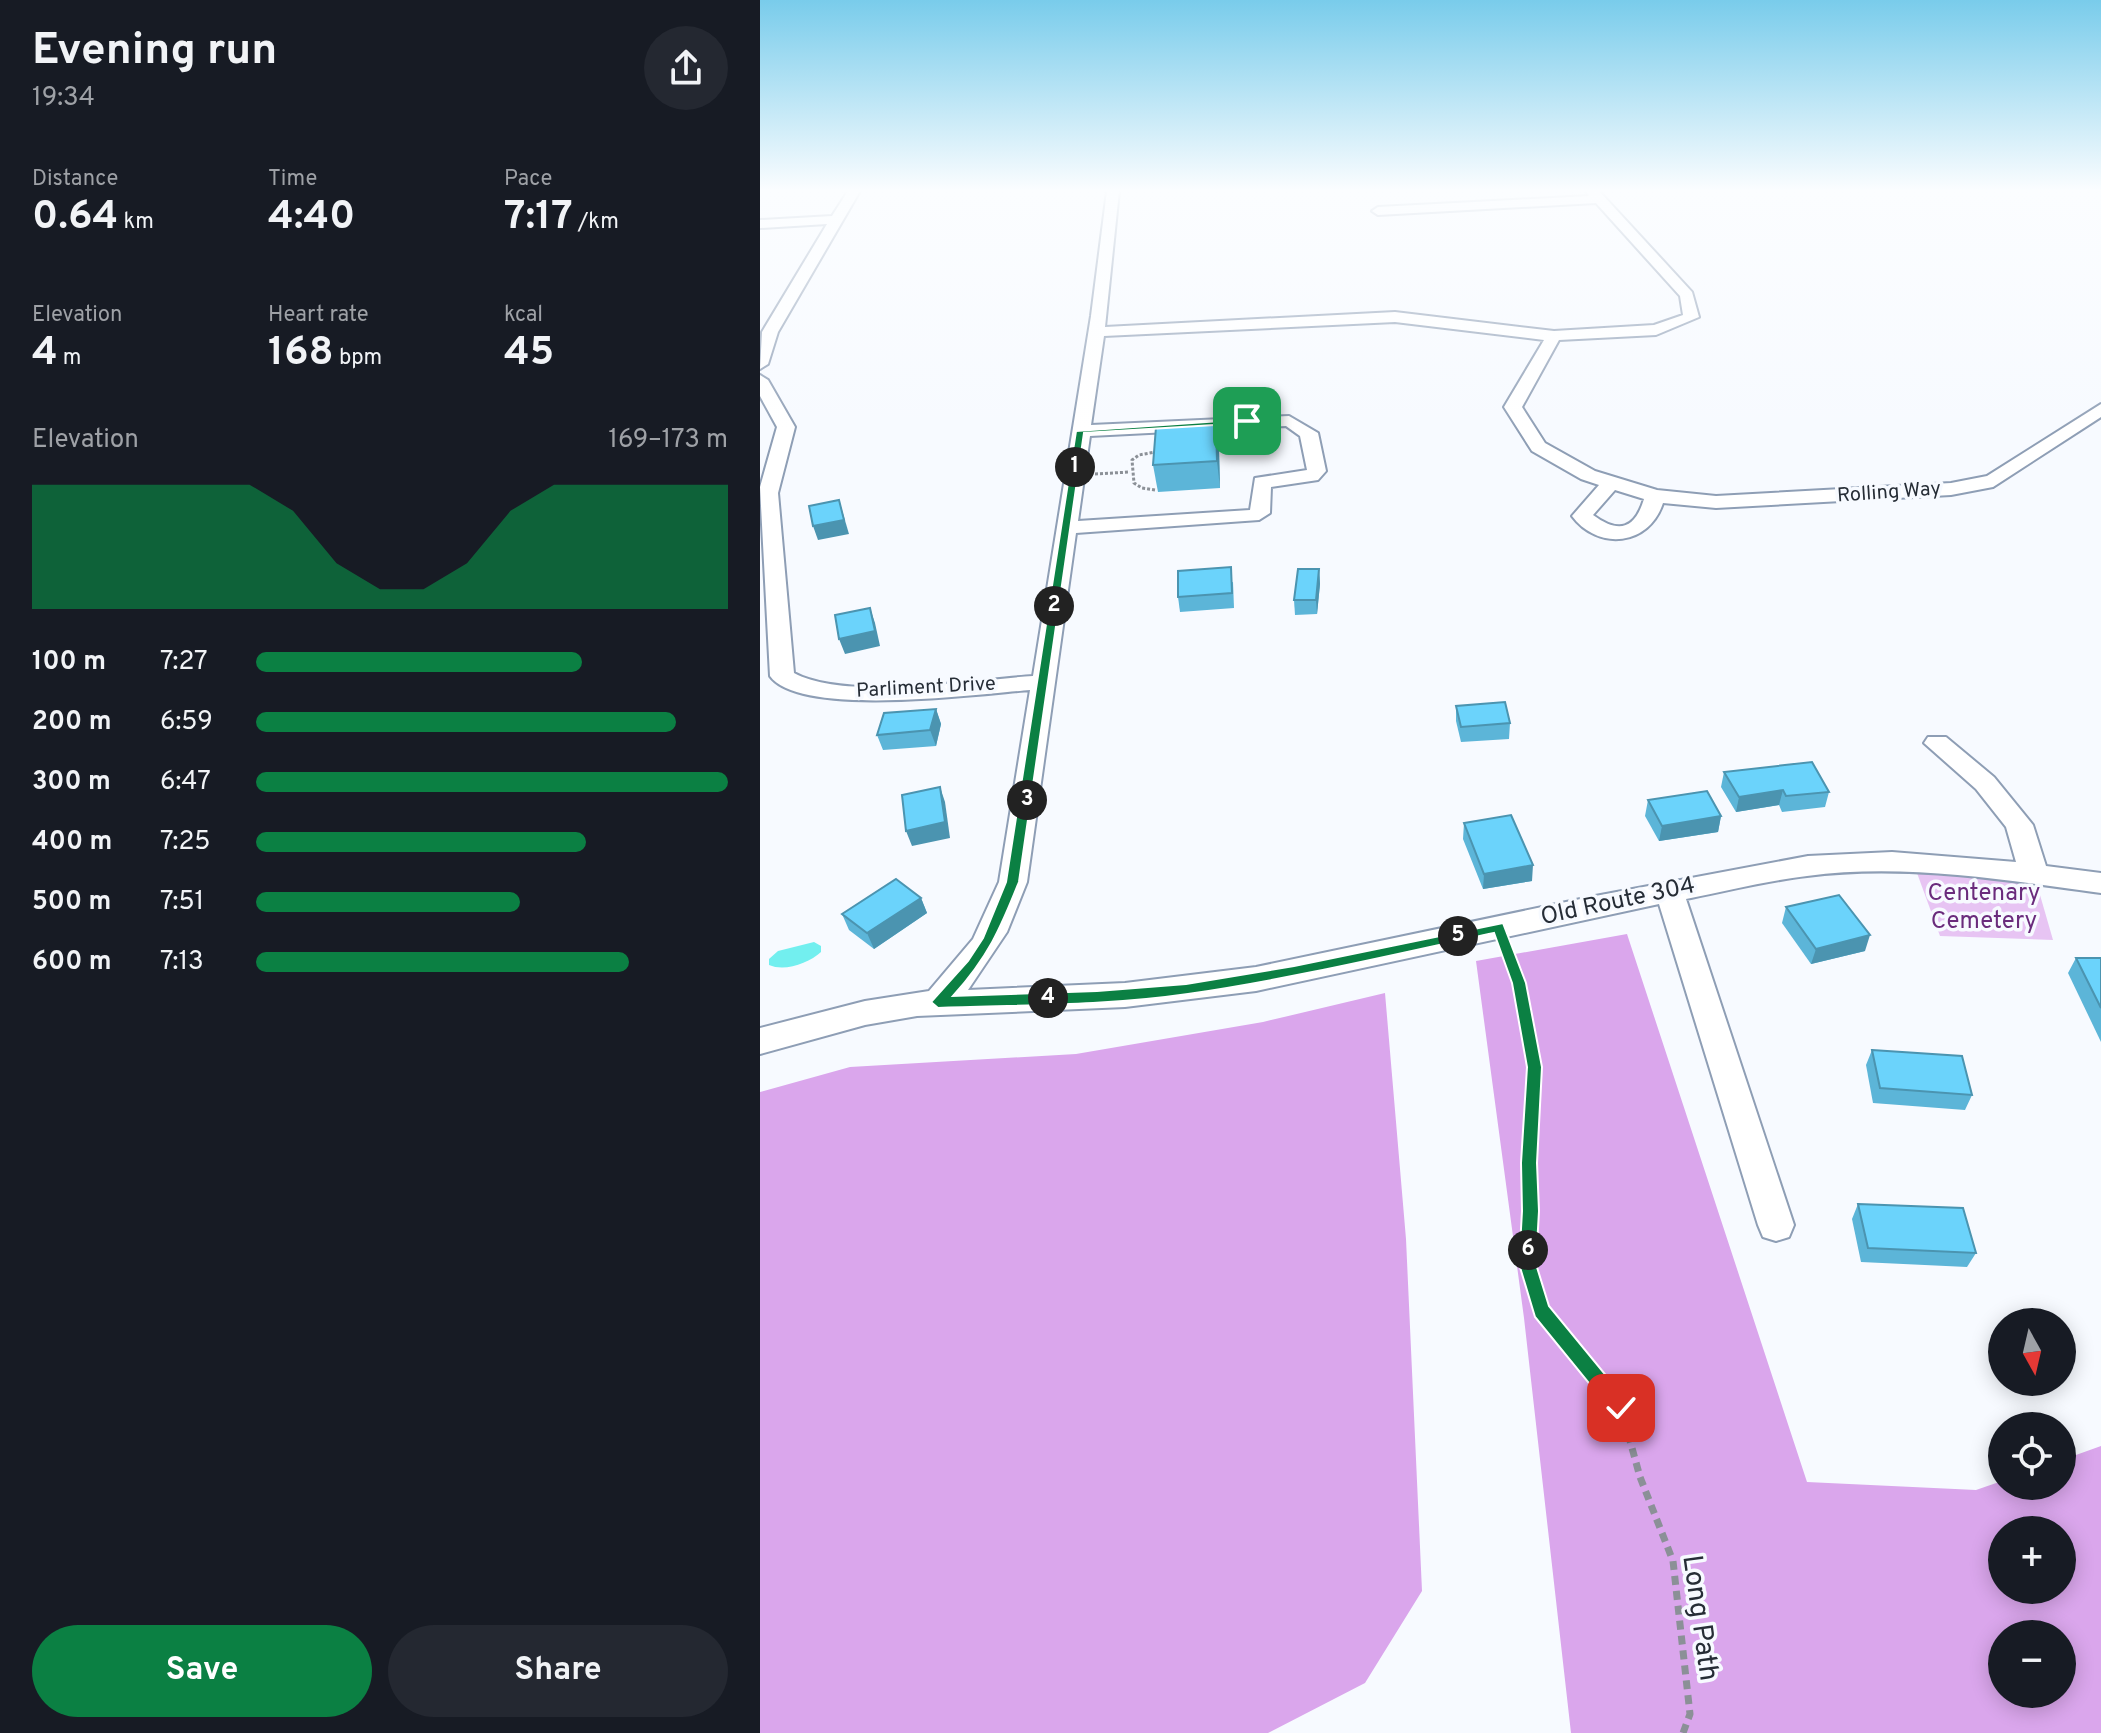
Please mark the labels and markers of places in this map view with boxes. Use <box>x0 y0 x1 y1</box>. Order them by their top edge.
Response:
pin <box>1213 387 1281 455</box>
pin: 1 <box>1055 447 1095 487</box>
pin: 2 <box>1034 586 1074 626</box>
pin: 3 <box>1007 780 1047 820</box>
pin: 5 <box>1438 916 1478 956</box>
pin: 4 <box>1028 978 1068 1018</box>
pin: 6 <box>1508 1230 1548 1270</box>
pin <box>1587 1374 1655 1442</box>

